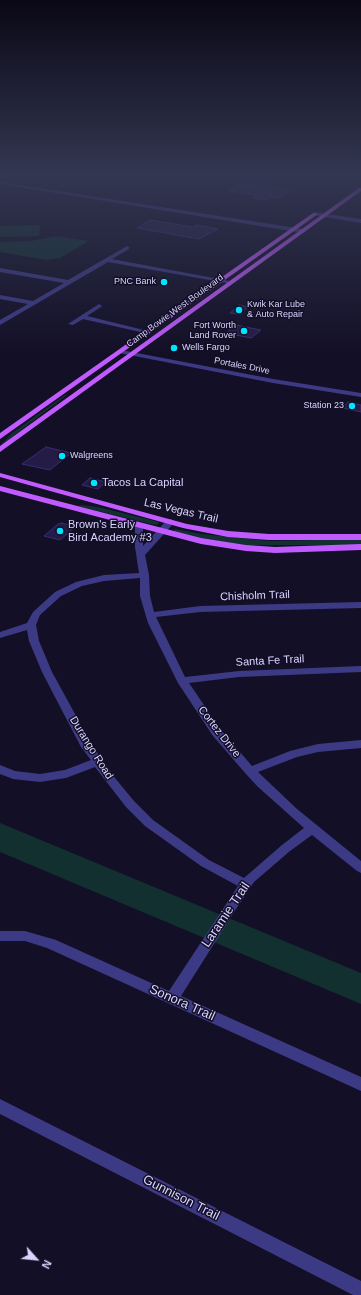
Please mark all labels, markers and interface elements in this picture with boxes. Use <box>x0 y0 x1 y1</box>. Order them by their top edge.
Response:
street label: Camp Bowie West Boulevard <box>125 272 225 350</box>
place label: PNC Bank <box>114 277 156 287</box>
marker: PNC Bank <box>159 277 169 287</box>
place label: Kwik Kar Lube & Auto Repair <box>247 300 305 321</box>
marker: Kwik Kar Lube & Auto Repair <box>234 305 244 315</box>
place label: Fort Worth Land Rover <box>189 321 236 342</box>
marker: Fort Worth Land Rover <box>239 326 249 336</box>
marker: Wells Fargo <box>169 343 179 353</box>
place label: Wells Fargo <box>182 343 230 353</box>
street label: Portales Drive <box>213 355 271 377</box>
place label: Station 23 <box>303 401 344 411</box>
marker: Station 23 <box>347 401 357 411</box>
marker: Walgreens <box>57 451 67 461</box>
place label: Walgreens <box>70 451 113 461</box>
place label: Tacos La Capital <box>102 476 183 490</box>
marker: Tacos La Capital <box>89 478 99 488</box>
street label: Las Vegas Trail <box>143 496 219 526</box>
place label: Brown's Early Bird Academy #3 <box>68 518 152 544</box>
marker: Brown's Early Bird Academy #3 <box>55 526 65 536</box>
street label: Chisholm Trail <box>220 588 290 604</box>
street label: Santa Fe Trail <box>235 653 305 669</box>
street label: Cortez Drive <box>195 704 243 760</box>
street label: Durango Road <box>66 714 116 782</box>
street label: Laramie Trail <box>198 879 254 951</box>
street label: Sonora Trail <box>147 982 217 1024</box>
street label: Gunnison Trail <box>140 1172 222 1224</box>
north arrow <box>16 1239 56 1279</box>
text: N <box>40 1258 54 1271</box>

